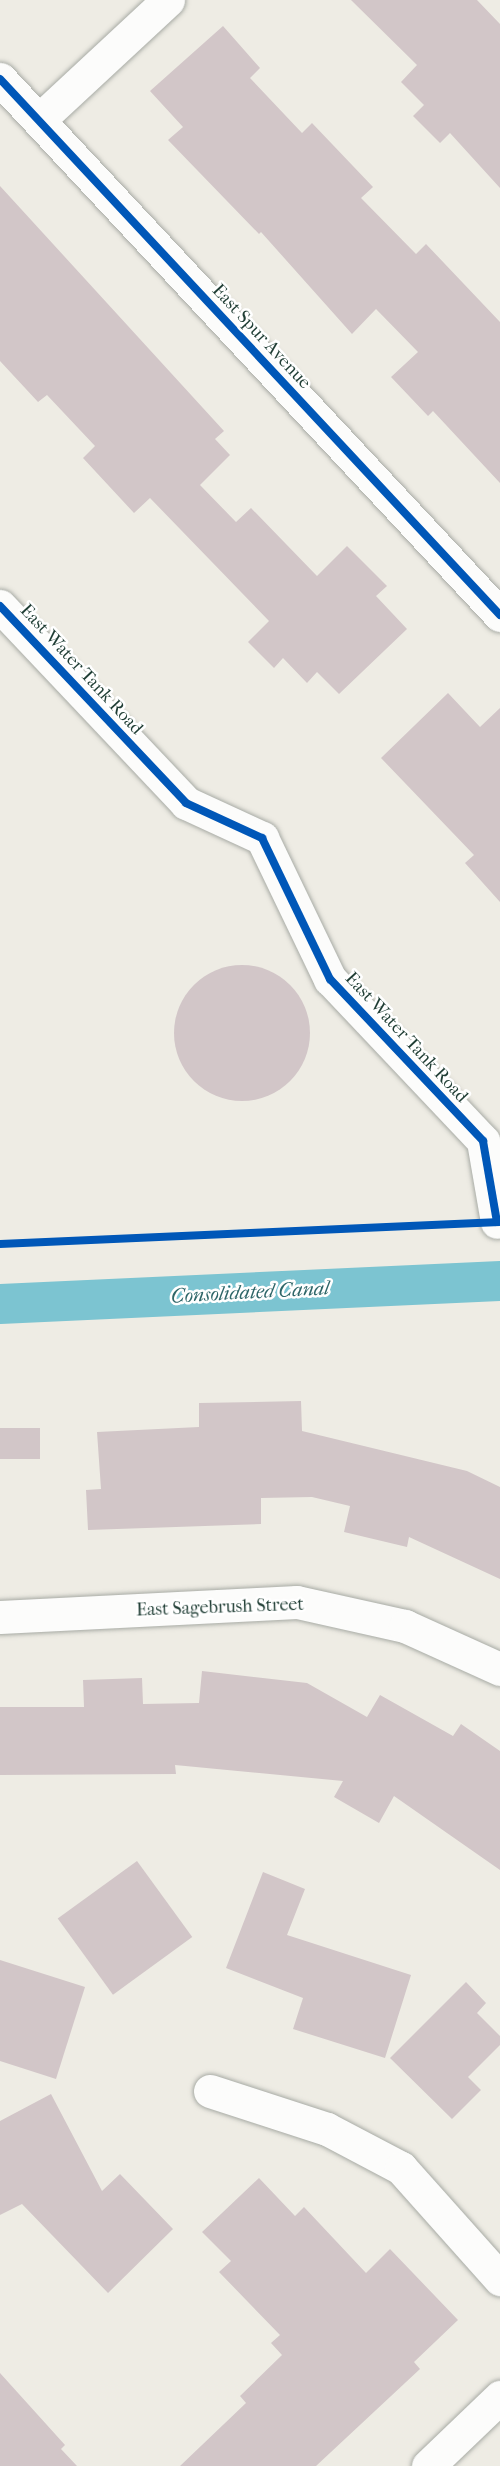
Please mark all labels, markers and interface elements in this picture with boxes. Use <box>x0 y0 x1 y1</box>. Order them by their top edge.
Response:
street label: East Spur Avenue <box>207 280 315 394</box>
street label: East Water Tank Road <box>15 600 147 740</box>
street label: East Water Tank Road <box>340 968 472 1108</box>
water label: Consolidated Canal <box>170 1276 330 1308</box>
street label: East Sagebrush Street <box>136 1594 304 1622</box>

